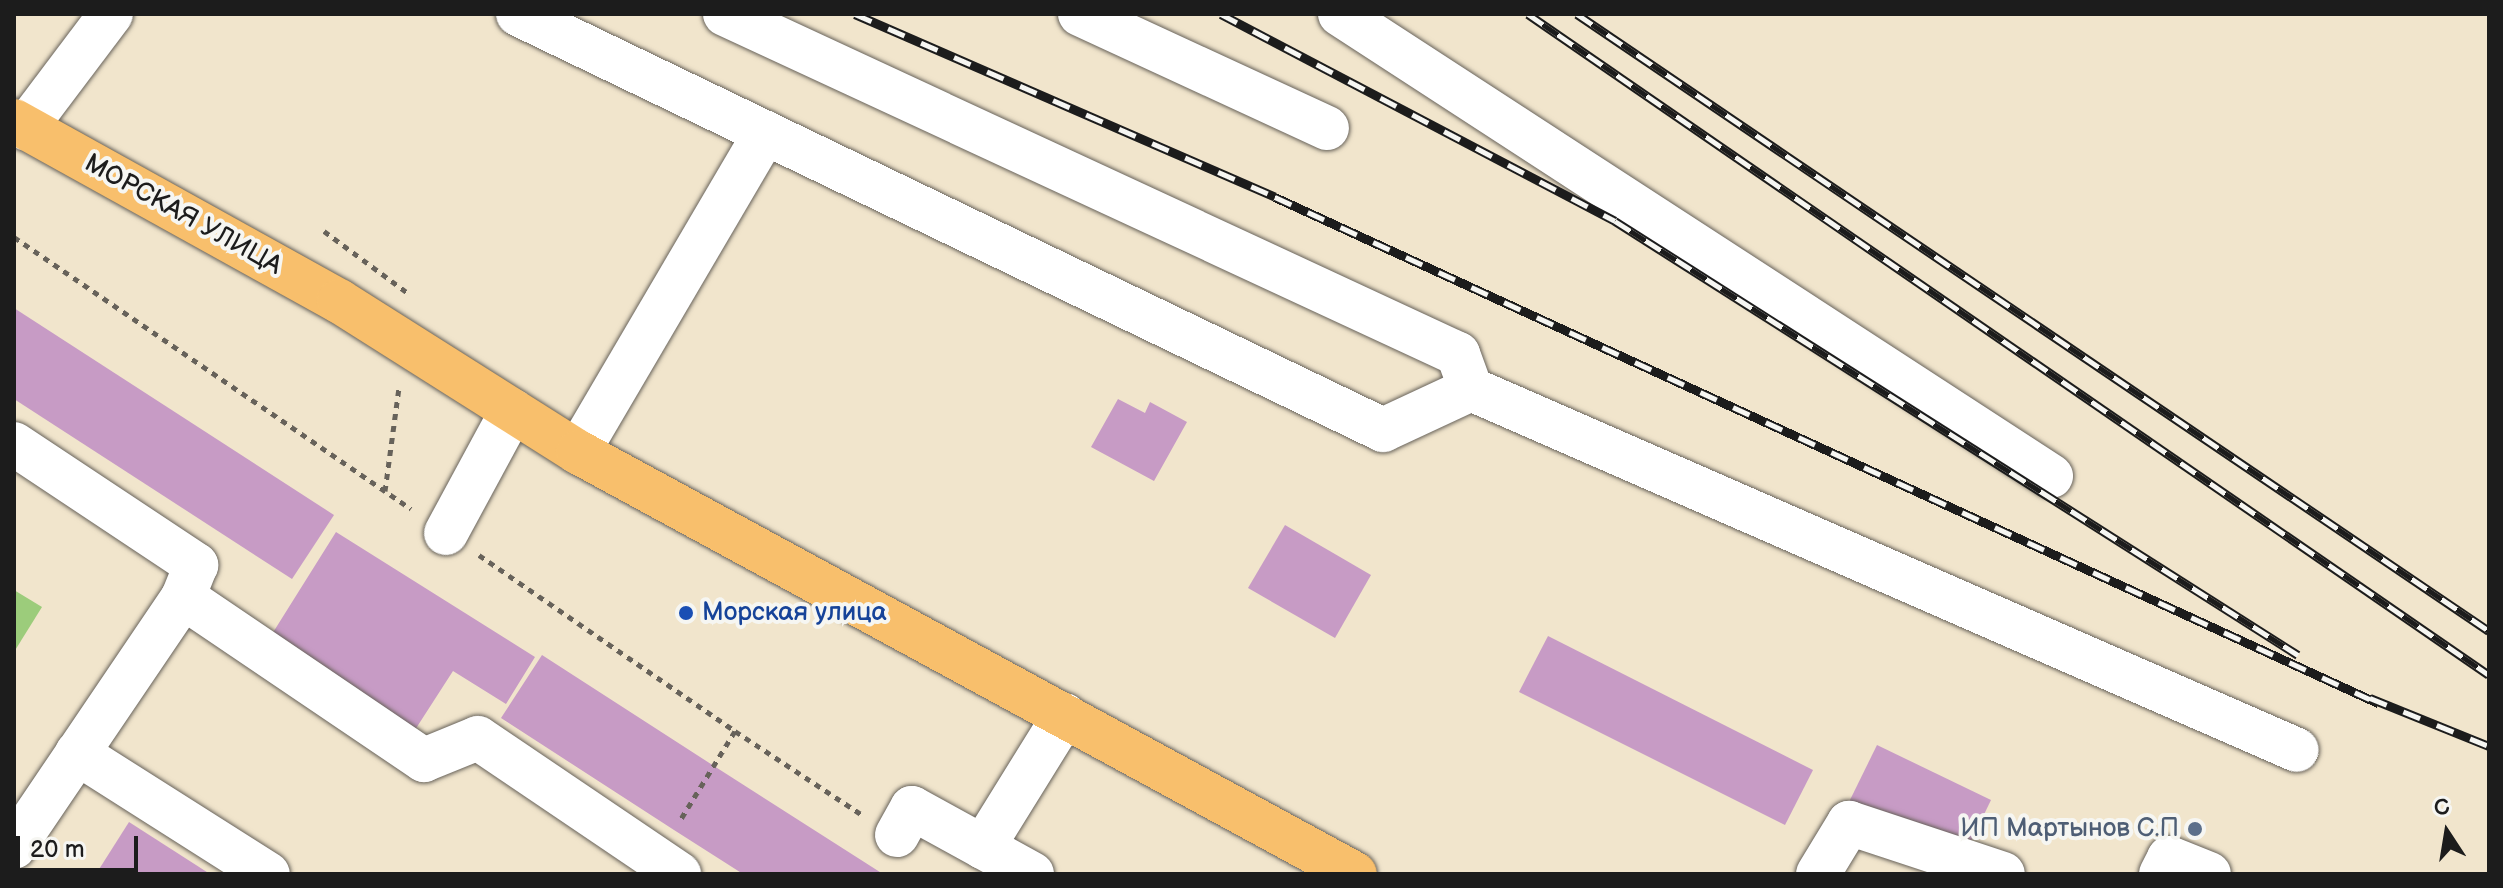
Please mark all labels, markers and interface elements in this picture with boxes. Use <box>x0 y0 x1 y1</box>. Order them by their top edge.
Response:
street label: МОРСКАЯ УЛИЦА <box>79 148 287 282</box>
place label: Морская улица <box>702 597 887 629</box>
marker: Морская улица <box>677 604 695 622</box>
north arrow <box>2407 792 2487 872</box>
text: С <box>2432 793 2452 823</box>
place label: ИП Мартынов С.П <box>1960 813 2179 845</box>
scale bar <box>20 820 142 870</box>
marker: ИП Мартынов С.П <box>2186 820 2204 838</box>
text: 20 m <box>30 835 85 864</box>

